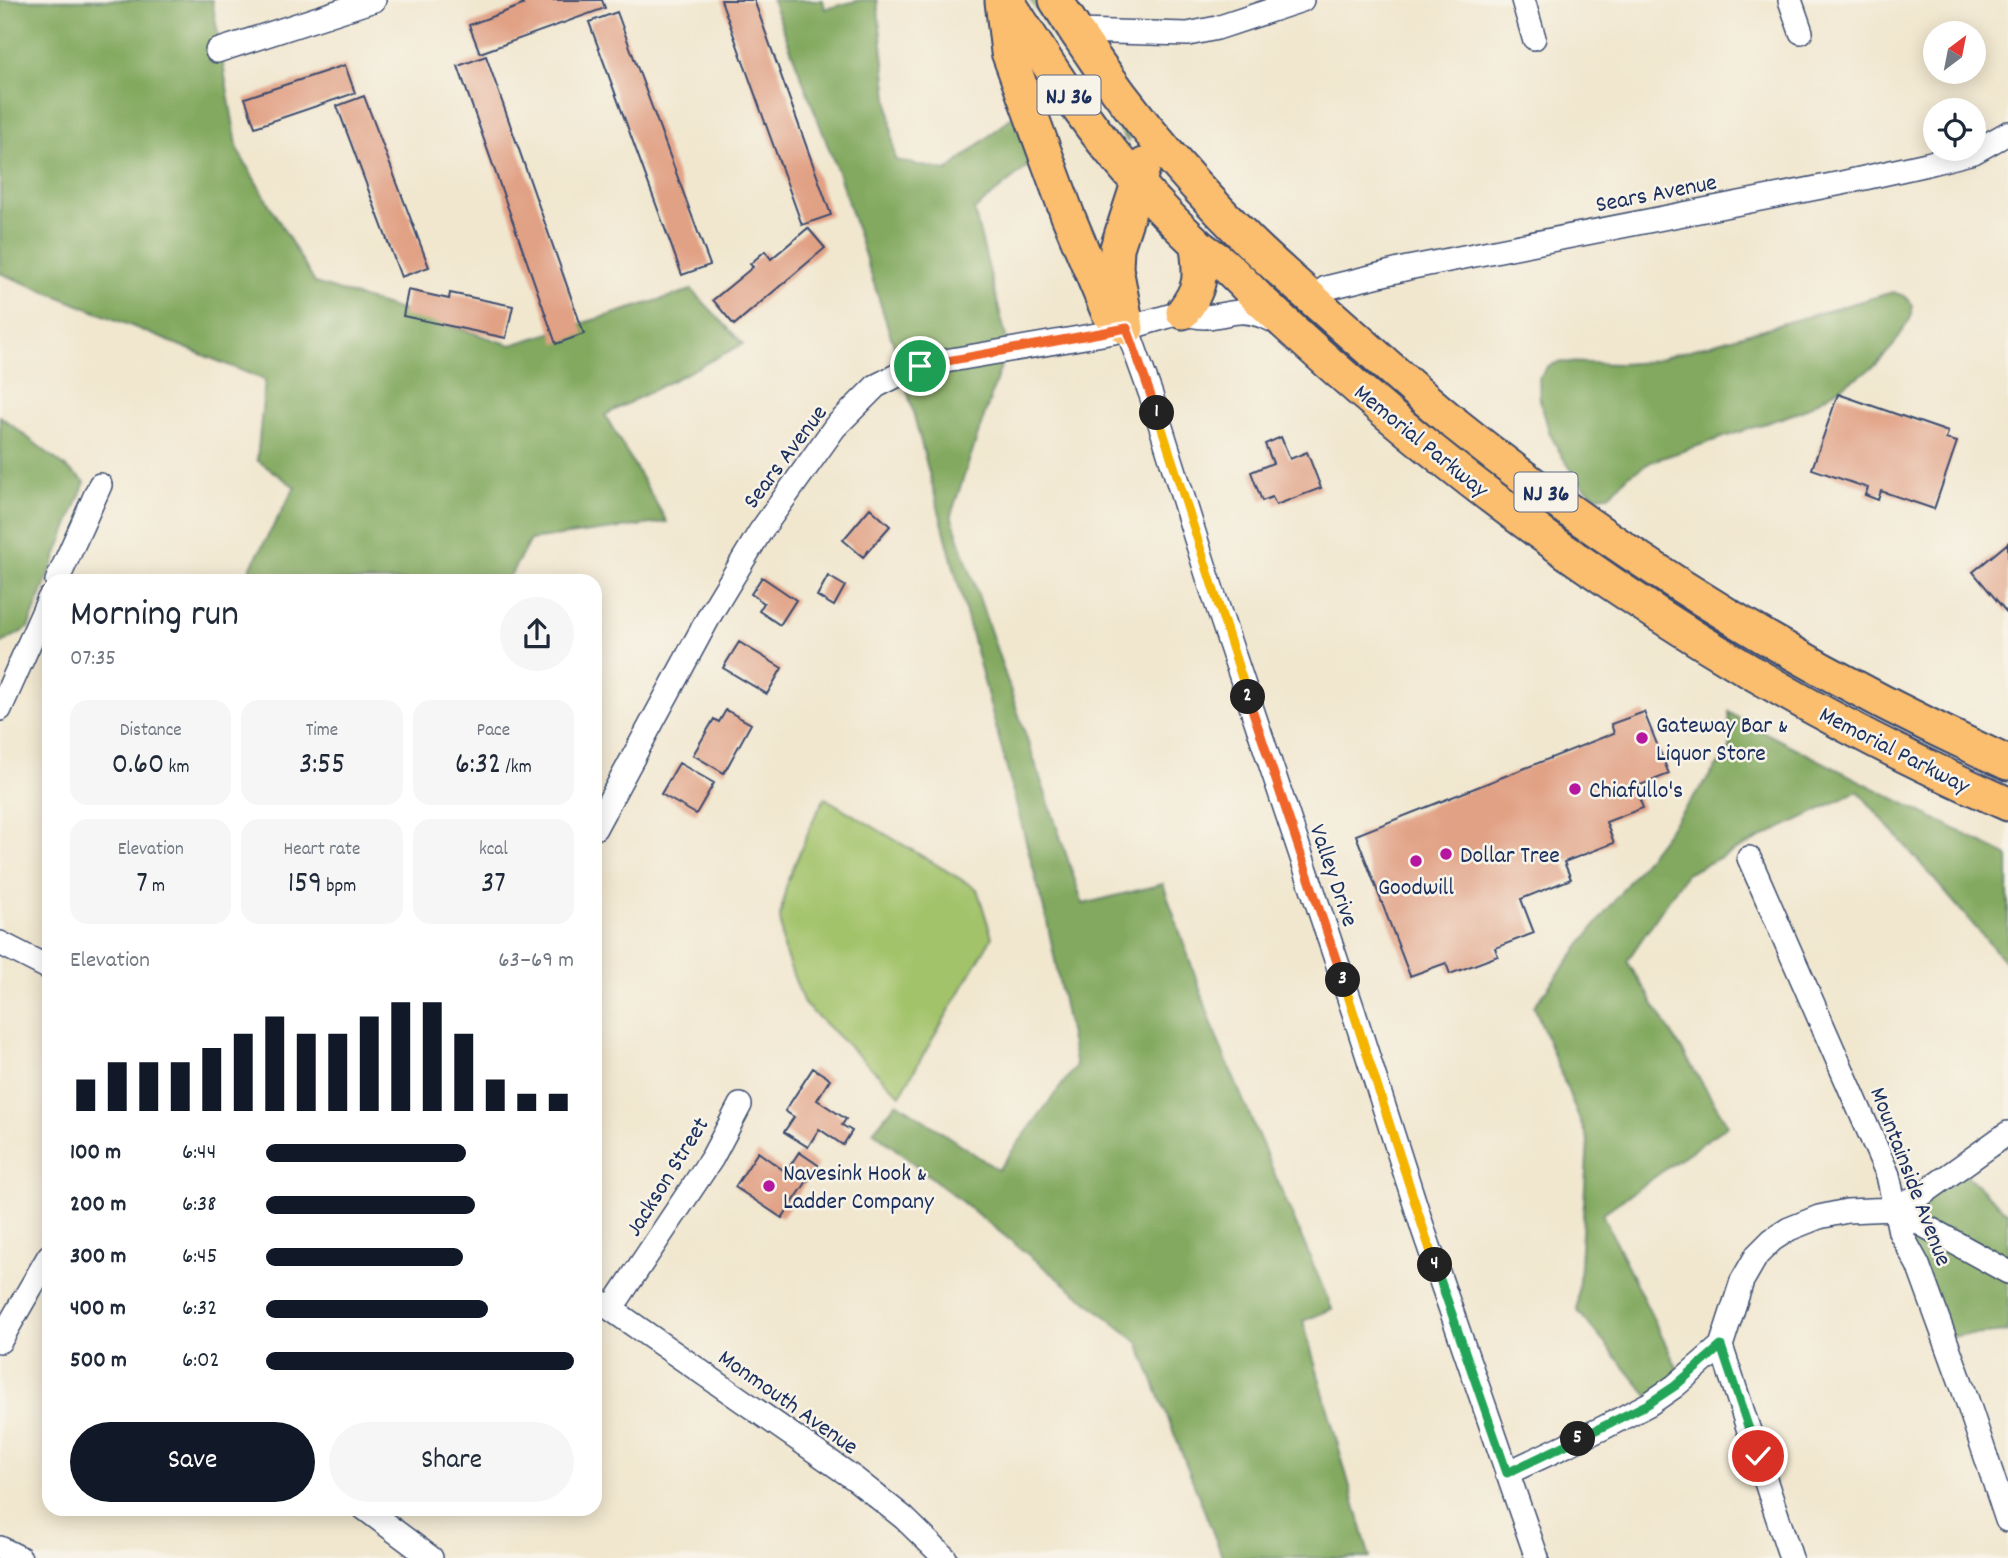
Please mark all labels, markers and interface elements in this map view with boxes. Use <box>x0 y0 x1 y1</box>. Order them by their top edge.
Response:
north arrow <box>1923 21 1986 84</box>
map controls <box>1923 21 1986 161</box>
road number: NJ 36 <box>1038 76 1100 114</box>
button: locate <box>1923 98 1986 161</box>
street label: Sears Avenue <box>1593 167 1720 223</box>
pin <box>890 336 950 396</box>
icon: arrive <box>901 347 939 385</box>
street label: Memorial Parkway <box>1345 377 1496 508</box>
pin: 1 <box>1140 396 1174 430</box>
street label: Sears Avenue <box>736 399 837 517</box>
text: 1 <box>1154 399 1159 426</box>
road number: NJ 36 <box>1514 472 1578 512</box>
text: Morning run <box>70 589 239 644</box>
button: share <box>500 597 574 671</box>
text: 07:35 <box>70 643 116 676</box>
pin: 2 <box>1230 680 1266 714</box>
text: 2 <box>1243 683 1252 710</box>
street label: Memorial Parkway <box>1812 699 1976 805</box>
place label: Gateway Bar & Liquor Store <box>1656 710 1788 772</box>
text: Distance <box>120 718 182 745</box>
text: Time <box>306 718 338 745</box>
text: Pace <box>477 718 510 745</box>
marker: Gateway Bar & Liquor Store <box>1634 730 1650 746</box>
text: 0.60 <box>112 745 164 788</box>
text: 3:55 <box>299 745 345 788</box>
text: 6:32 <box>455 745 501 788</box>
text: km <box>164 755 189 782</box>
text: /km <box>501 755 532 782</box>
place label: Chiafullo's <box>1589 775 1683 809</box>
marker: Chiafullo's <box>1567 781 1583 797</box>
street label: Valley Drive <box>1299 820 1366 932</box>
text: Elevation <box>118 837 184 864</box>
text: Heart rate <box>284 837 360 864</box>
text: kcal <box>479 837 508 864</box>
place label: Dollar Tree <box>1460 840 1560 874</box>
marker: Dollar Tree <box>1438 846 1454 862</box>
marker: Goodwill <box>1408 853 1424 869</box>
text: 7 <box>136 864 148 907</box>
text: 159 <box>288 864 322 907</box>
text: 37 <box>481 864 506 907</box>
place label: Goodwill <box>1378 872 1454 906</box>
text: m <box>148 874 165 901</box>
text: bpm <box>322 874 356 901</box>
text: Elevation <box>70 945 150 978</box>
text: 63–69 m <box>498 945 574 978</box>
pin: 3 <box>1326 962 1360 998</box>
text: 3 <box>1338 966 1347 993</box>
street label: Mountainside Avenue <box>1859 1083 1959 1272</box>
street label: Jackson Street <box>618 1111 719 1244</box>
text: 100 m <box>70 1137 121 1170</box>
text: 6:44 <box>182 1137 216 1170</box>
place label: Navesink Hook & Ladder Company <box>783 1158 935 1220</box>
marker: Navesink Hook & Ladder Company <box>761 1178 777 1194</box>
text: 200 m <box>70 1189 126 1222</box>
text: 6:38 <box>182 1189 217 1222</box>
text: 300 m <box>70 1241 126 1274</box>
text: 6:45 <box>182 1241 217 1274</box>
pin: 4 <box>1418 1248 1452 1282</box>
text: 4 <box>1431 1251 1438 1278</box>
text: 400 m <box>70 1293 126 1326</box>
text: 6:32 <box>182 1293 217 1326</box>
street label: Monmouth Avenue <box>710 1342 864 1465</box>
text: 500 m <box>70 1345 127 1378</box>
text: 6:02 <box>182 1345 220 1378</box>
button: Save <box>70 1422 315 1502</box>
button: Share <box>329 1422 574 1502</box>
pin: 5 <box>1560 1422 1596 1456</box>
text: 5 <box>1573 1425 1582 1452</box>
pin <box>1728 1426 1788 1486</box>
icon: check <box>1739 1437 1777 1475</box>

